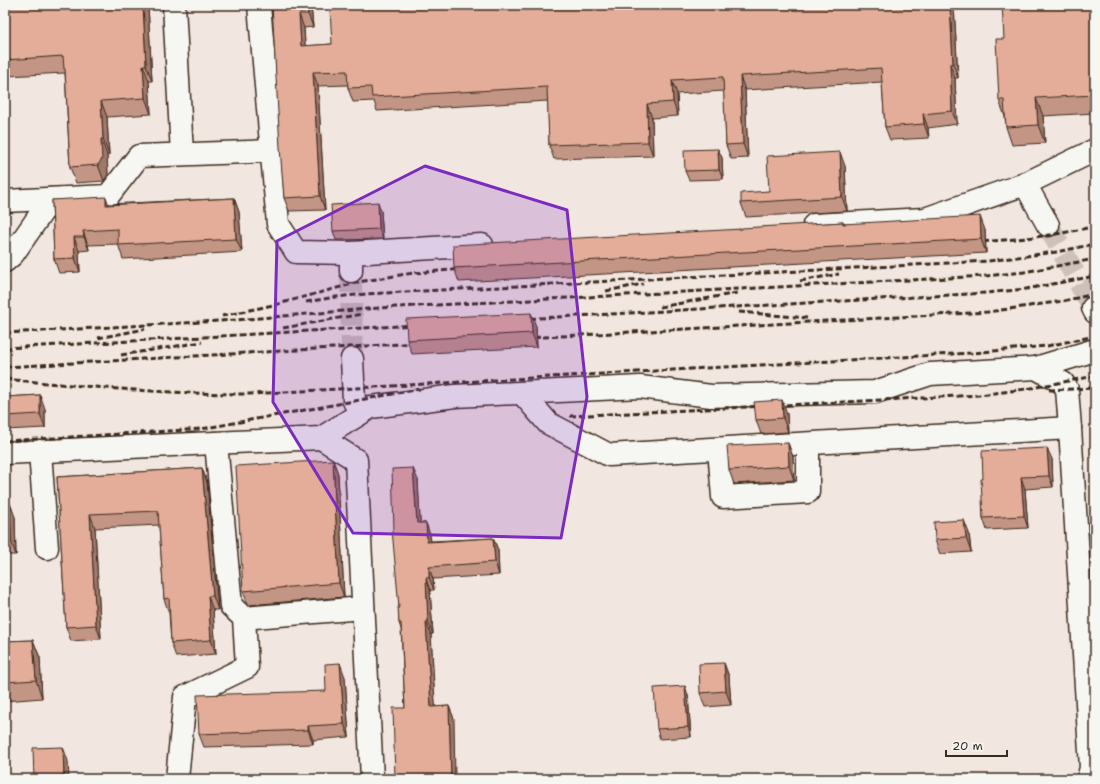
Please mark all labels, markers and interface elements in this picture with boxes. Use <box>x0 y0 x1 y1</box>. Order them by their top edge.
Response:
scale bar <box>946 732 1007 758</box>
text: 20 m <box>952 738 983 754</box>

